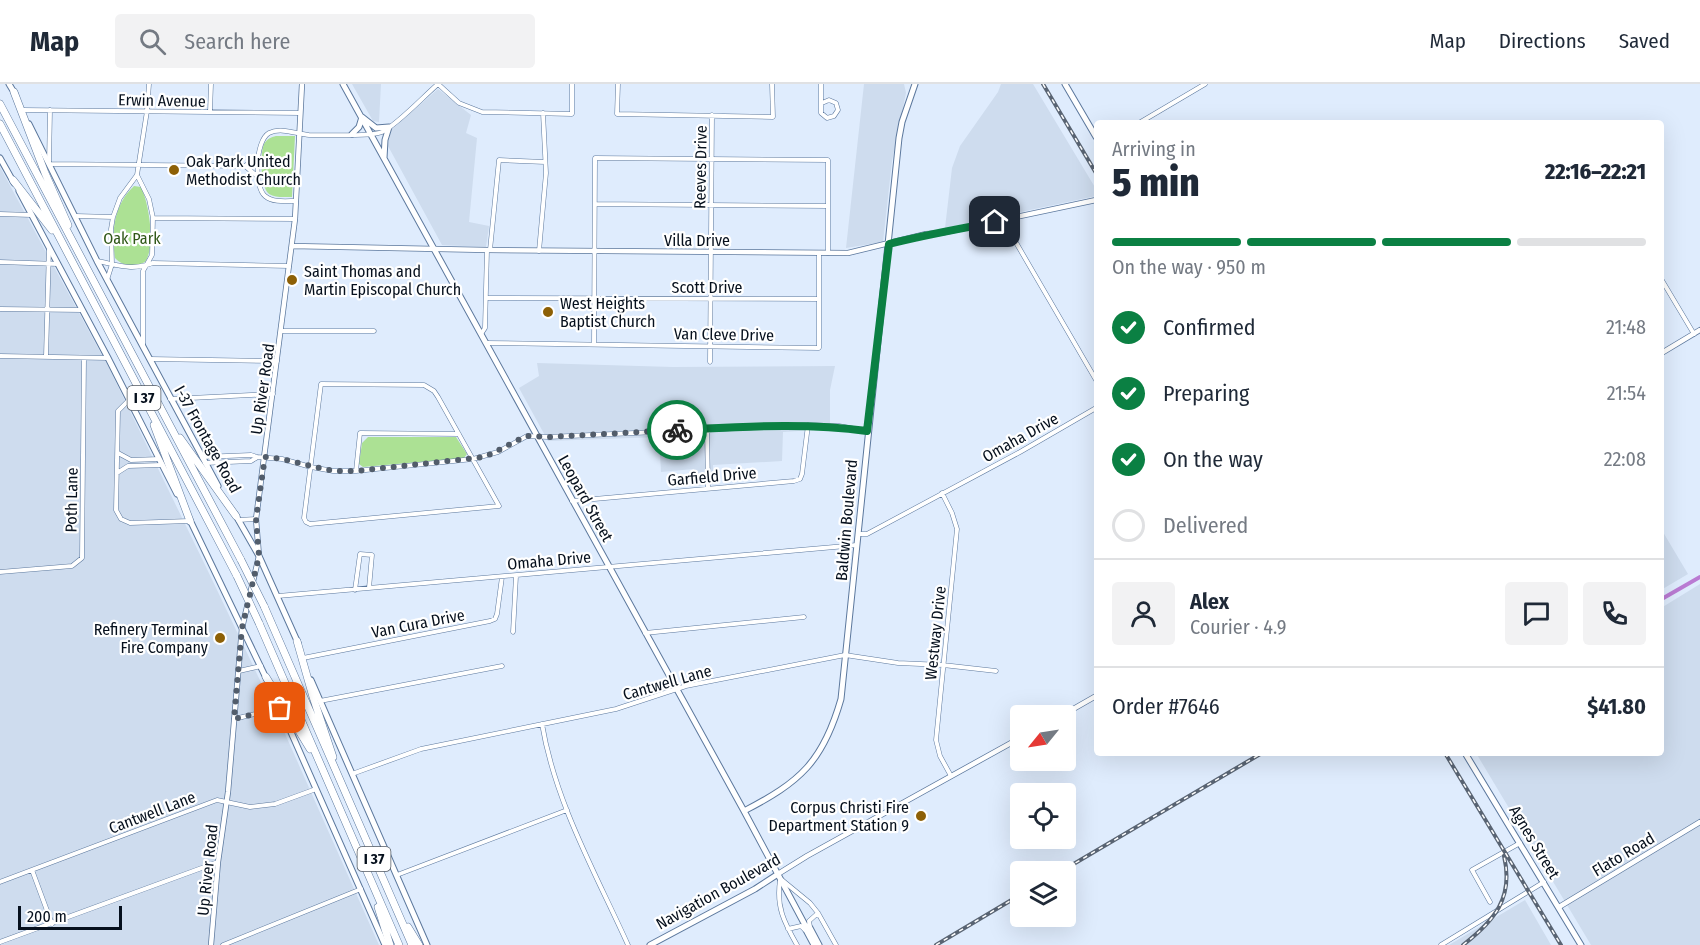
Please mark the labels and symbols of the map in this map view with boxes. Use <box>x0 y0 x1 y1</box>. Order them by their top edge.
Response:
street label: Erwin Avenue <box>118 90 206 111</box>
street label: Reeves Drive <box>690 125 711 209</box>
place label: Oak Park United Methodist Church <box>186 152 301 189</box>
marker: Oak Park United Methodist Church <box>167 163 181 177</box>
pin <box>969 196 1020 247</box>
park label: Oak Park <box>103 229 161 248</box>
street label: Villa Drive <box>664 231 730 250</box>
place label: Saint Thomas and Martin Episcopal Church <box>304 262 461 299</box>
marker: Saint Thomas and Martin Episcopal Church <box>285 273 299 287</box>
street label: Scott Drive <box>672 278 743 297</box>
place label: West Heights Baptist Church <box>560 294 655 331</box>
marker: West Heights Baptist Church <box>541 305 555 319</box>
street label: Van Cleve Drive <box>674 324 774 345</box>
street label: Up River Road <box>247 342 278 436</box>
street label: I-37 Frontage Road <box>170 382 245 496</box>
road number: I 37 <box>128 386 160 410</box>
courier <box>647 400 707 460</box>
street label: Omaha Drive <box>979 409 1062 466</box>
street label: Leopard Street <box>554 452 618 546</box>
street label: Baldwin Boulevard <box>832 459 861 582</box>
street label: Garfield Drive <box>667 463 757 490</box>
street label: Poth Lane <box>61 467 82 533</box>
street label: Omaha Drive <box>506 547 592 574</box>
street label: Westway Drive <box>921 585 950 681</box>
street label: Van Cura Drive <box>370 605 466 642</box>
place label: Refinery Terminal Fire Company <box>94 620 209 657</box>
marker: Refinery Terminal Fire Company <box>213 631 227 645</box>
street label: Cantwell Lane <box>621 661 714 704</box>
pin <box>254 682 305 733</box>
north arrow <box>1010 705 1076 771</box>
street label: Cantwell Lane <box>106 787 198 838</box>
place label: Corpus Christi Fire Department Station 9 <box>769 798 909 835</box>
street label: Agnes Street <box>1505 802 1564 883</box>
marker: Corpus Christi Fire Department Station 9 <box>914 809 928 823</box>
street label: Up River Road <box>193 823 222 917</box>
street label: Flato Road <box>1589 828 1658 880</box>
road number: I 37 <box>358 847 391 871</box>
street label: Navigation Boulevard <box>653 849 784 934</box>
scale bar <box>18 903 122 930</box>

